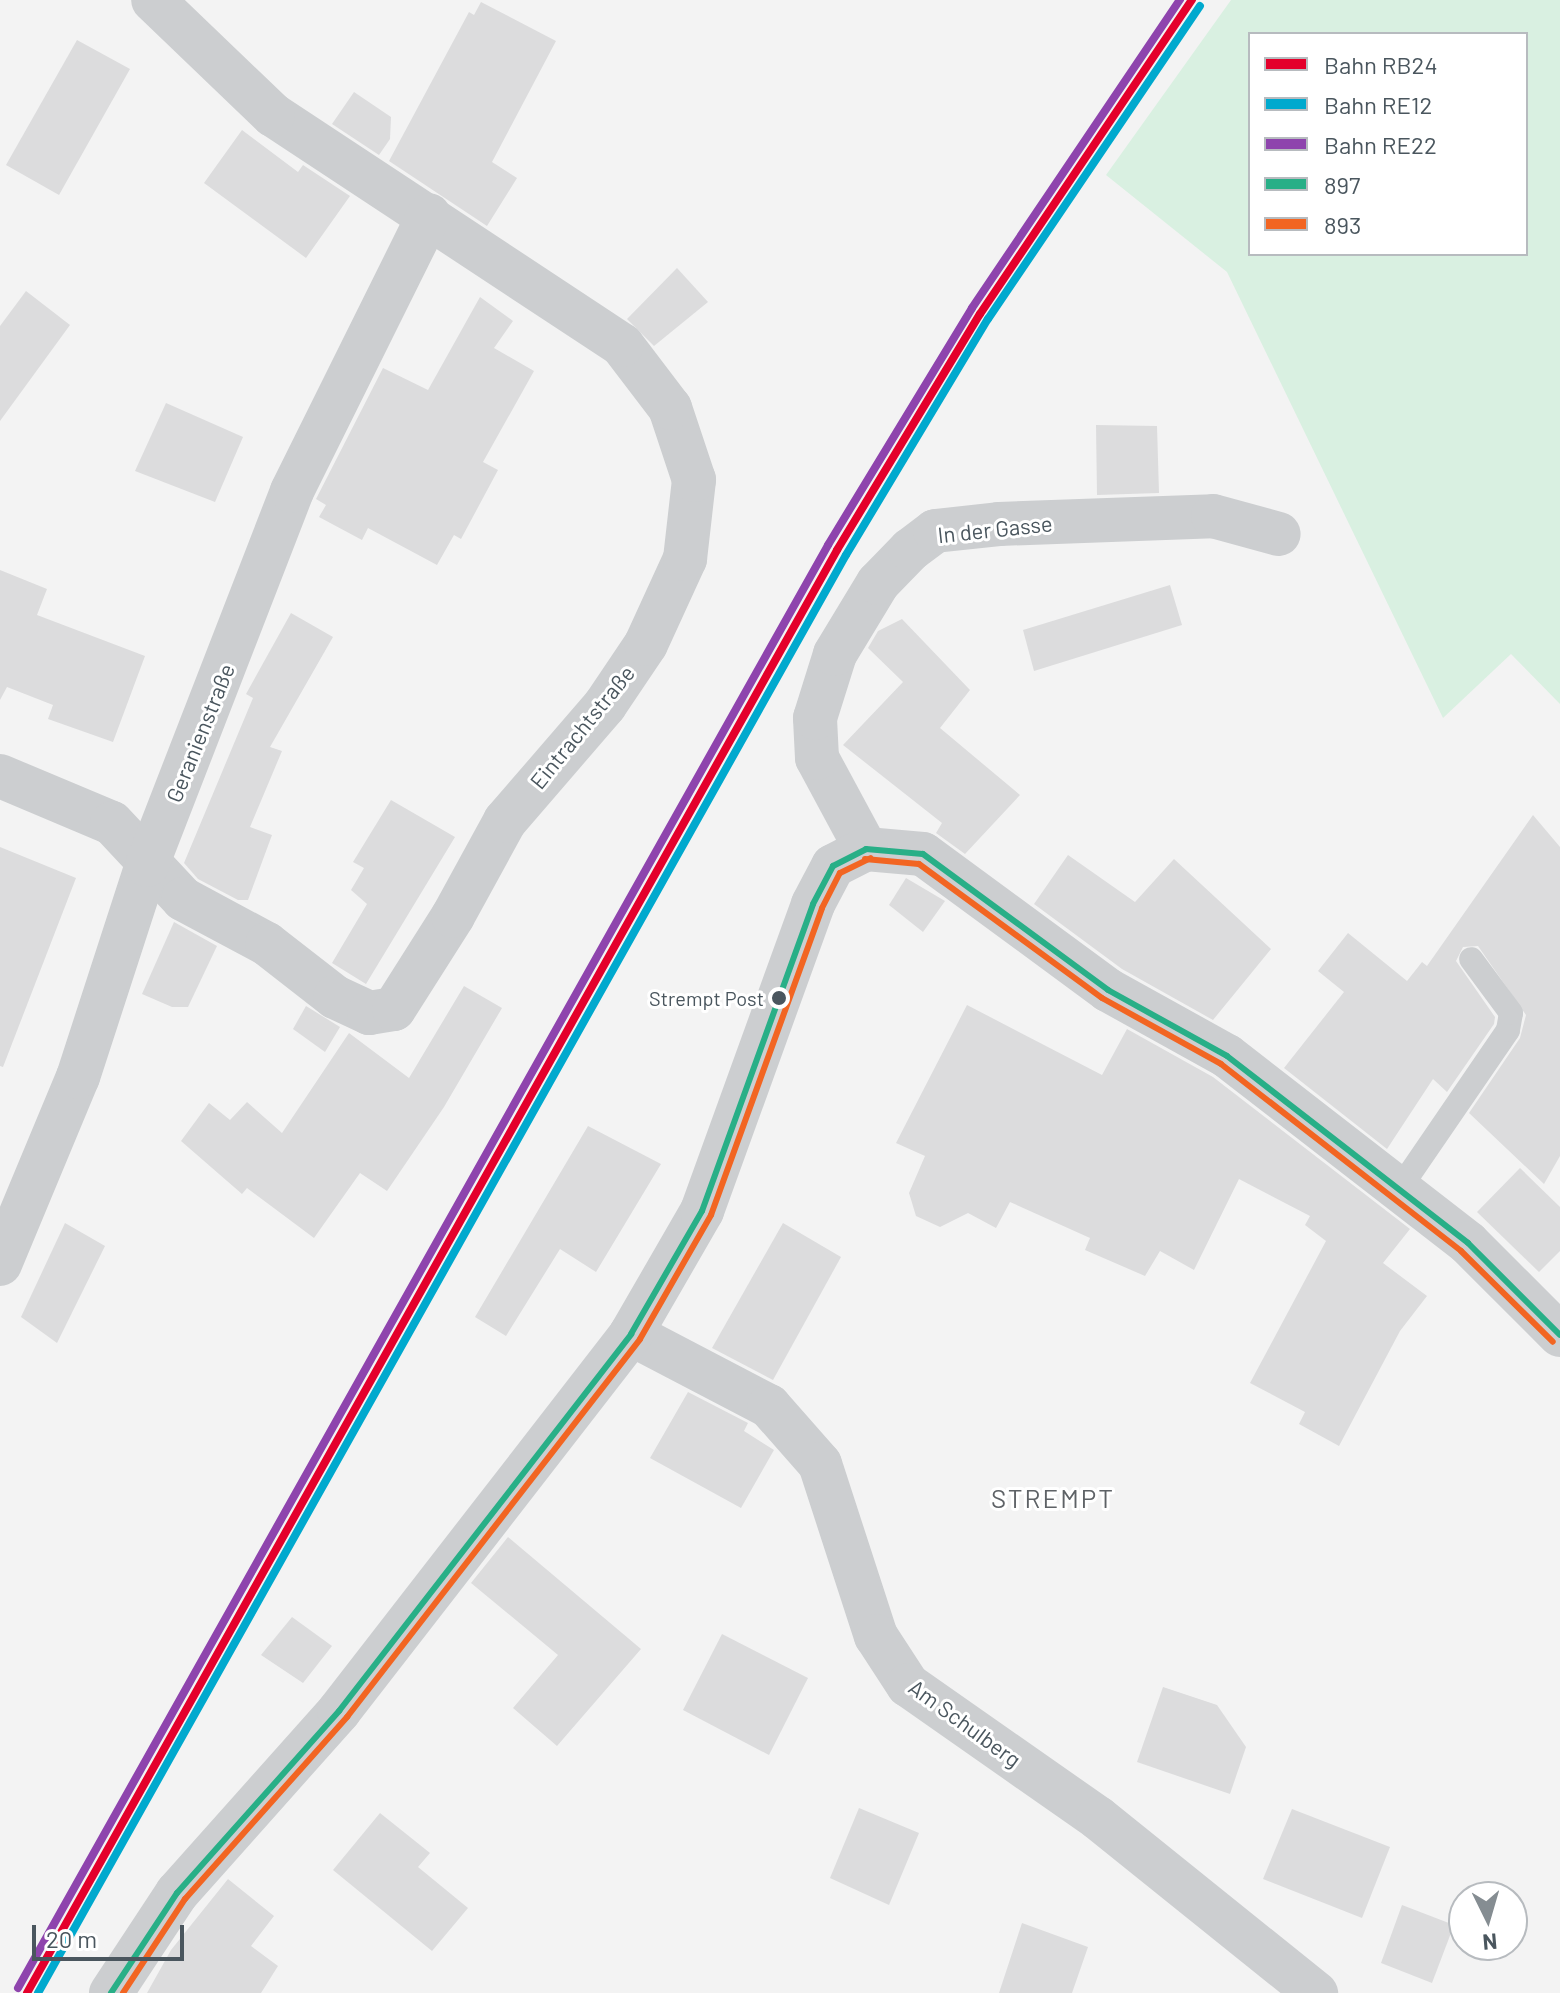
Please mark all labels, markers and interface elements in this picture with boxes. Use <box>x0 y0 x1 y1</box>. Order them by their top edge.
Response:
legend <box>1248 32 1528 256</box>
text: Bahn RB24 <box>1324 50 1438 79</box>
text: Bahn RE12 <box>1324 90 1432 119</box>
text: Bahn RE22 <box>1324 130 1437 159</box>
text: 897 <box>1324 170 1360 199</box>
text: 893 <box>1324 210 1361 239</box>
street label: In der Gasse <box>936 510 1054 548</box>
street label: Geranienstraße <box>160 660 240 806</box>
street label: Eintrachtstraße <box>524 660 640 794</box>
place label: Strempt Post <box>649 986 764 1010</box>
marker: Strempt Post <box>771 990 787 1006</box>
district label: STREMPT <box>991 1482 1115 1514</box>
street label: Am Schulberg <box>904 1674 1026 1772</box>
north arrow <box>1448 1881 1528 1961</box>
scale bar <box>36 1909 188 1959</box>
text: 20 m <box>46 1924 97 1953</box>
text: N <box>1481 1929 1498 1957</box>

